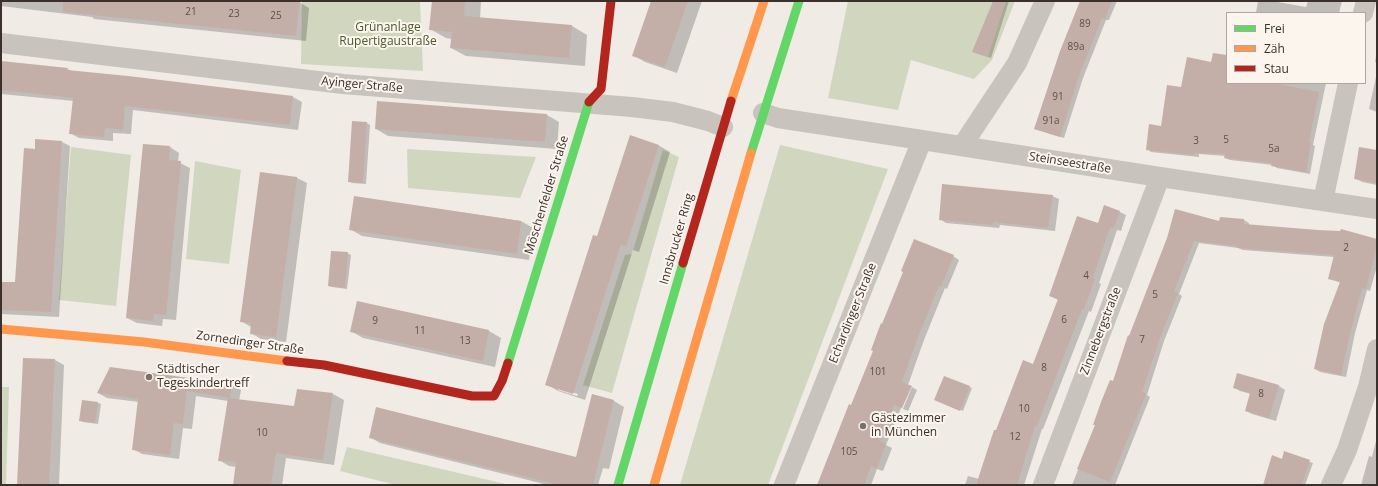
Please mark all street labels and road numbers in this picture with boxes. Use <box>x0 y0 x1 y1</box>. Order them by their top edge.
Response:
street label: Ayinger Straße <box>321 74 403 96</box>
street label: Möschenfelder Straße <box>522 134 572 256</box>
street label: Steinseestraße <box>1028 149 1112 177</box>
street label: Innsbrucker Ring <box>657 192 697 286</box>
street label: Echardinger Straße <box>826 261 880 365</box>
street label: Zinnebergstraße <box>1078 285 1124 377</box>
street label: Zornedinger Straße <box>195 328 305 358</box>

